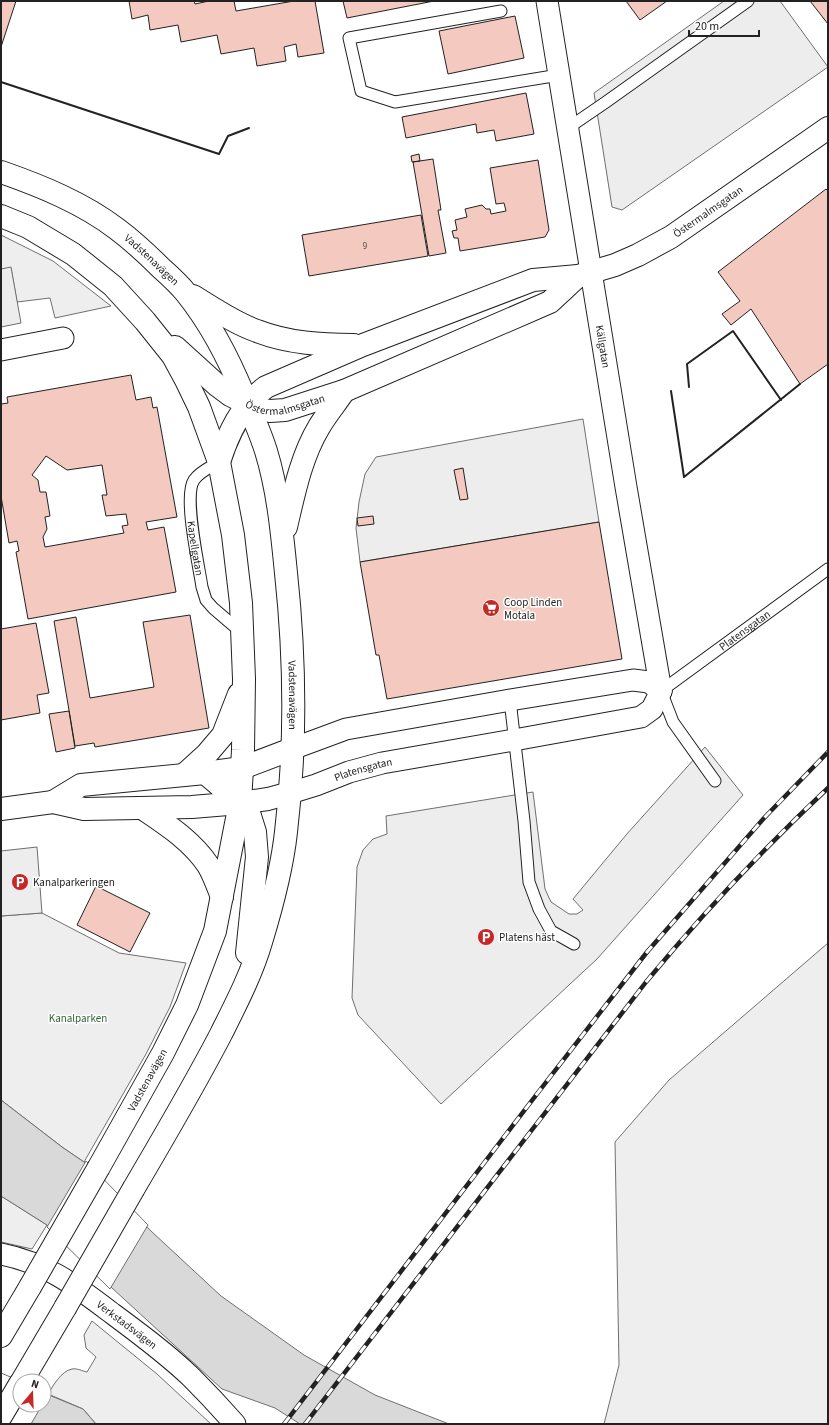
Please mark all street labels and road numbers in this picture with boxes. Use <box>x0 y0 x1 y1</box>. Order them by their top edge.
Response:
street label: Östermalmsgatan <box>670 182 746 241</box>
street label: Vadstenavägen <box>121 231 182 289</box>
street label: Källgatan <box>592 324 614 369</box>
street label: Östermalmsgatan <box>243 391 327 419</box>
street label: Kapellgatan <box>183 520 207 577</box>
street label: Platensgatan <box>716 607 773 654</box>
street label: Vadstenavägen <box>284 660 300 730</box>
street label: Platensgatan <box>332 754 393 785</box>
street label: Vadstenavägen <box>124 1046 171 1114</box>
street label: Verkstadsvägen <box>93 1297 160 1353</box>

